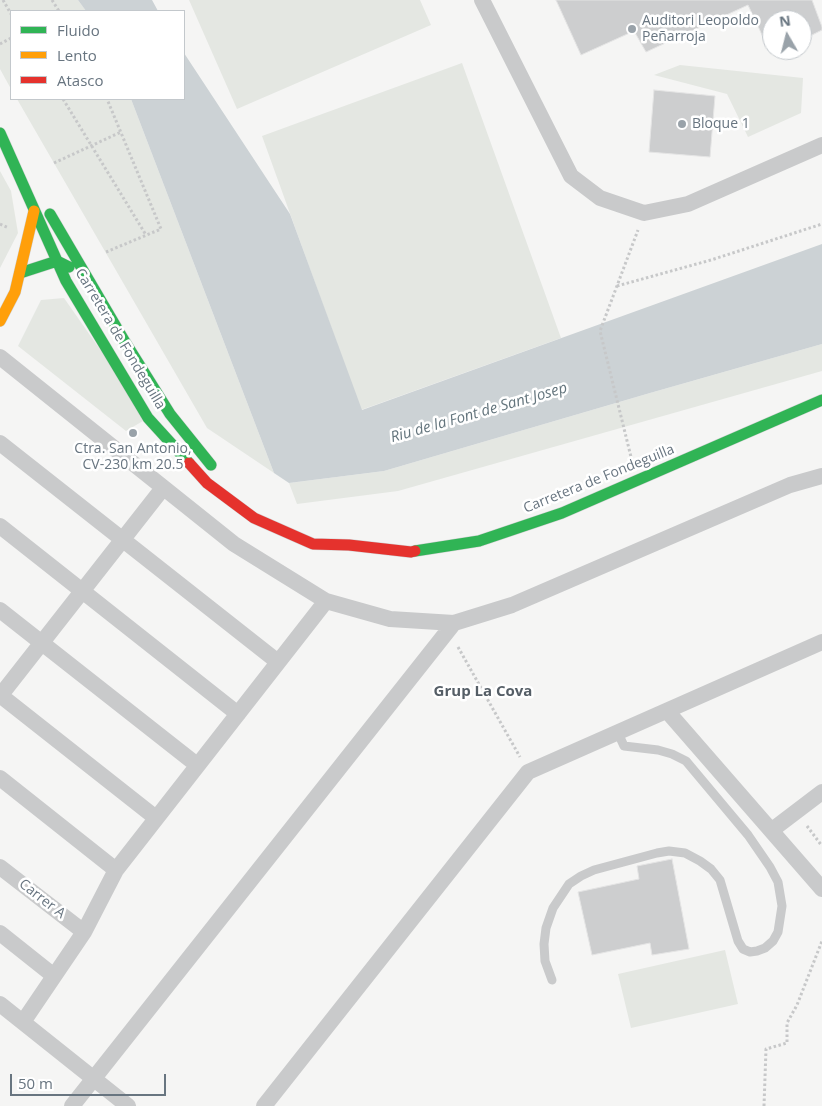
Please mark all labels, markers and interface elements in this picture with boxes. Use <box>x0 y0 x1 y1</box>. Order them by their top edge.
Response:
legend <box>10 10 185 100</box>
north arrow <box>762 10 812 60</box>
text: N <box>778 10 792 31</box>
place label: Auditori Leopoldo Peñarroja <box>642 13 759 46</box>
text: Fluido <box>57 20 100 40</box>
marker: Auditori Leopoldo Peñarroja <box>626 23 638 35</box>
text: Lento <box>57 45 97 65</box>
text: Atasco <box>57 70 104 90</box>
place label: Bloque 1 <box>692 116 750 132</box>
marker: Bloque 1 <box>676 118 688 130</box>
street label: Carretera de Fondeguilla <box>71 266 169 412</box>
water label: Riu de la Font de Sant Josep <box>389 379 569 447</box>
marker: Ctra. San Antonio, CV-230 km 20.5 <box>127 427 139 439</box>
place label: Ctra. San Antonio, CV-230 km 20.5 <box>74 441 192 474</box>
street label: Carretera de Fondeguilla <box>521 441 677 517</box>
district label: Grup La Cova <box>434 683 532 701</box>
street label: Carrer A <box>16 876 68 922</box>
scale bar <box>12 1064 169 1096</box>
text: 50 m <box>18 1073 53 1093</box>

